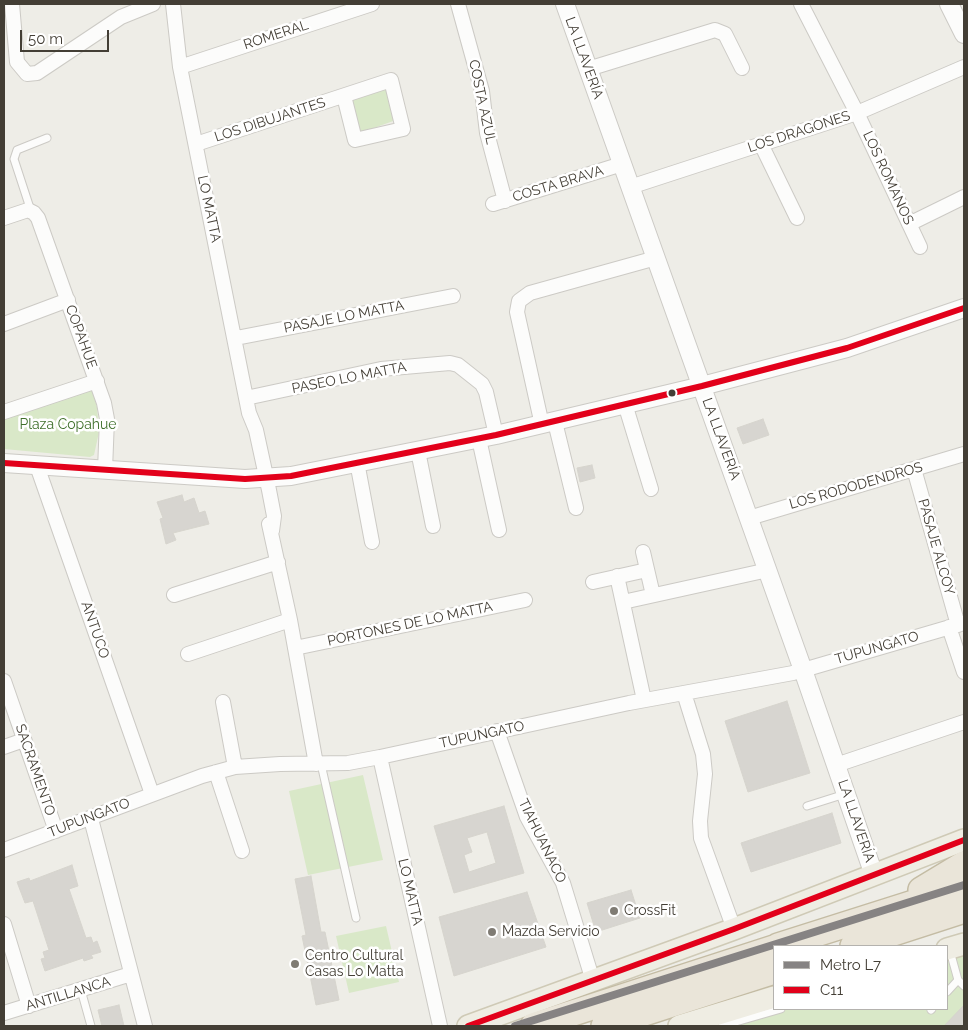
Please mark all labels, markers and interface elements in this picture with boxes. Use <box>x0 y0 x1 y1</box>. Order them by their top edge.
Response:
street label: LA LLAVERÍA <box>561 15 607 101</box>
street label: ROMERAL <box>241 17 311 53</box>
scale bar <box>22 20 111 52</box>
text: 50 m <box>28 30 63 48</box>
street label: COSTA AZUL <box>465 58 499 146</box>
street label: LOS DIBUJANTES <box>212 94 328 146</box>
street label: LOS DRAGONES <box>746 108 852 156</box>
street label: LOS ROMANOS <box>859 128 917 228</box>
street label: COSTA BRAVA <box>510 162 606 206</box>
street label: LO MATTA <box>194 174 224 244</box>
street label: PASAJE LO MATTA <box>282 297 406 337</box>
street label: COPAHUE <box>62 303 100 371</box>
street label: PASEO LO MATTA <box>290 359 408 397</box>
unlabelled marker <box>667 388 677 398</box>
street label: LA LLAVERÍA <box>698 396 744 482</box>
park label: Plaza Copahue <box>19 417 117 433</box>
street label: LOS RODODENDROS <box>787 459 925 513</box>
street label: PASAJE ALCOY <box>914 497 958 597</box>
street label: PORTONES DE LO MATTA <box>326 598 494 650</box>
street label: ANTUCO <box>77 599 113 661</box>
street label: TUPUNGATO <box>833 628 921 668</box>
street label: TUPUNGATO <box>438 718 526 752</box>
street label: SACRAMENTO <box>11 722 59 818</box>
street label: LA LLAVERÍA <box>834 777 878 865</box>
street label: TUPUNGATO <box>46 795 132 841</box>
street label: TIAHUANACO <box>514 796 570 886</box>
street label: LO MATTA <box>394 857 426 927</box>
place label: CrossFit <box>624 903 676 919</box>
marker: CrossFit <box>608 905 620 917</box>
place label: Mazda Servicio <box>502 924 600 940</box>
marker: Mazda Servicio <box>486 926 498 938</box>
legend <box>773 945 948 1010</box>
place label: Centro Cultural Casas Lo Matta <box>305 948 404 980</box>
text: Metro L7 <box>820 956 881 974</box>
marker: Centro Cultural Casas Lo Matta <box>289 958 301 970</box>
street label: ANTILLANCA <box>24 973 112 1015</box>
text: C11 <box>820 981 843 999</box>

